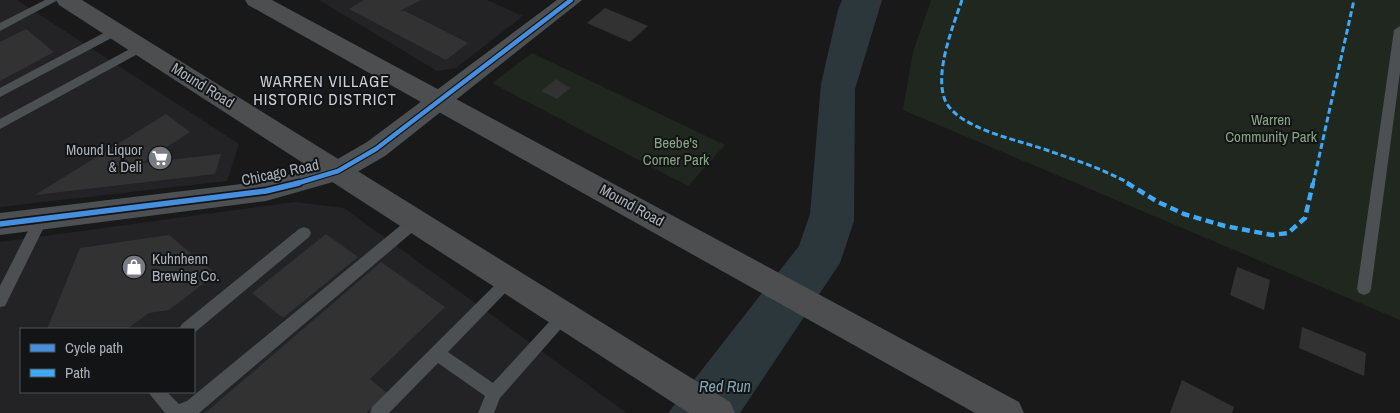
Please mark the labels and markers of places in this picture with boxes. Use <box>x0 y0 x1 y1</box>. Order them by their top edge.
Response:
place label: Mound Liquor & Deli <box>66 139 142 177</box>
supermarket icon: Mound Liquor & Deli <box>147 145 173 171</box>
place label: Kuhnhenn Brewing Co. <box>152 248 220 286</box>
shop icon: Kuhnhenn Brewing Co. <box>121 254 147 280</box>

